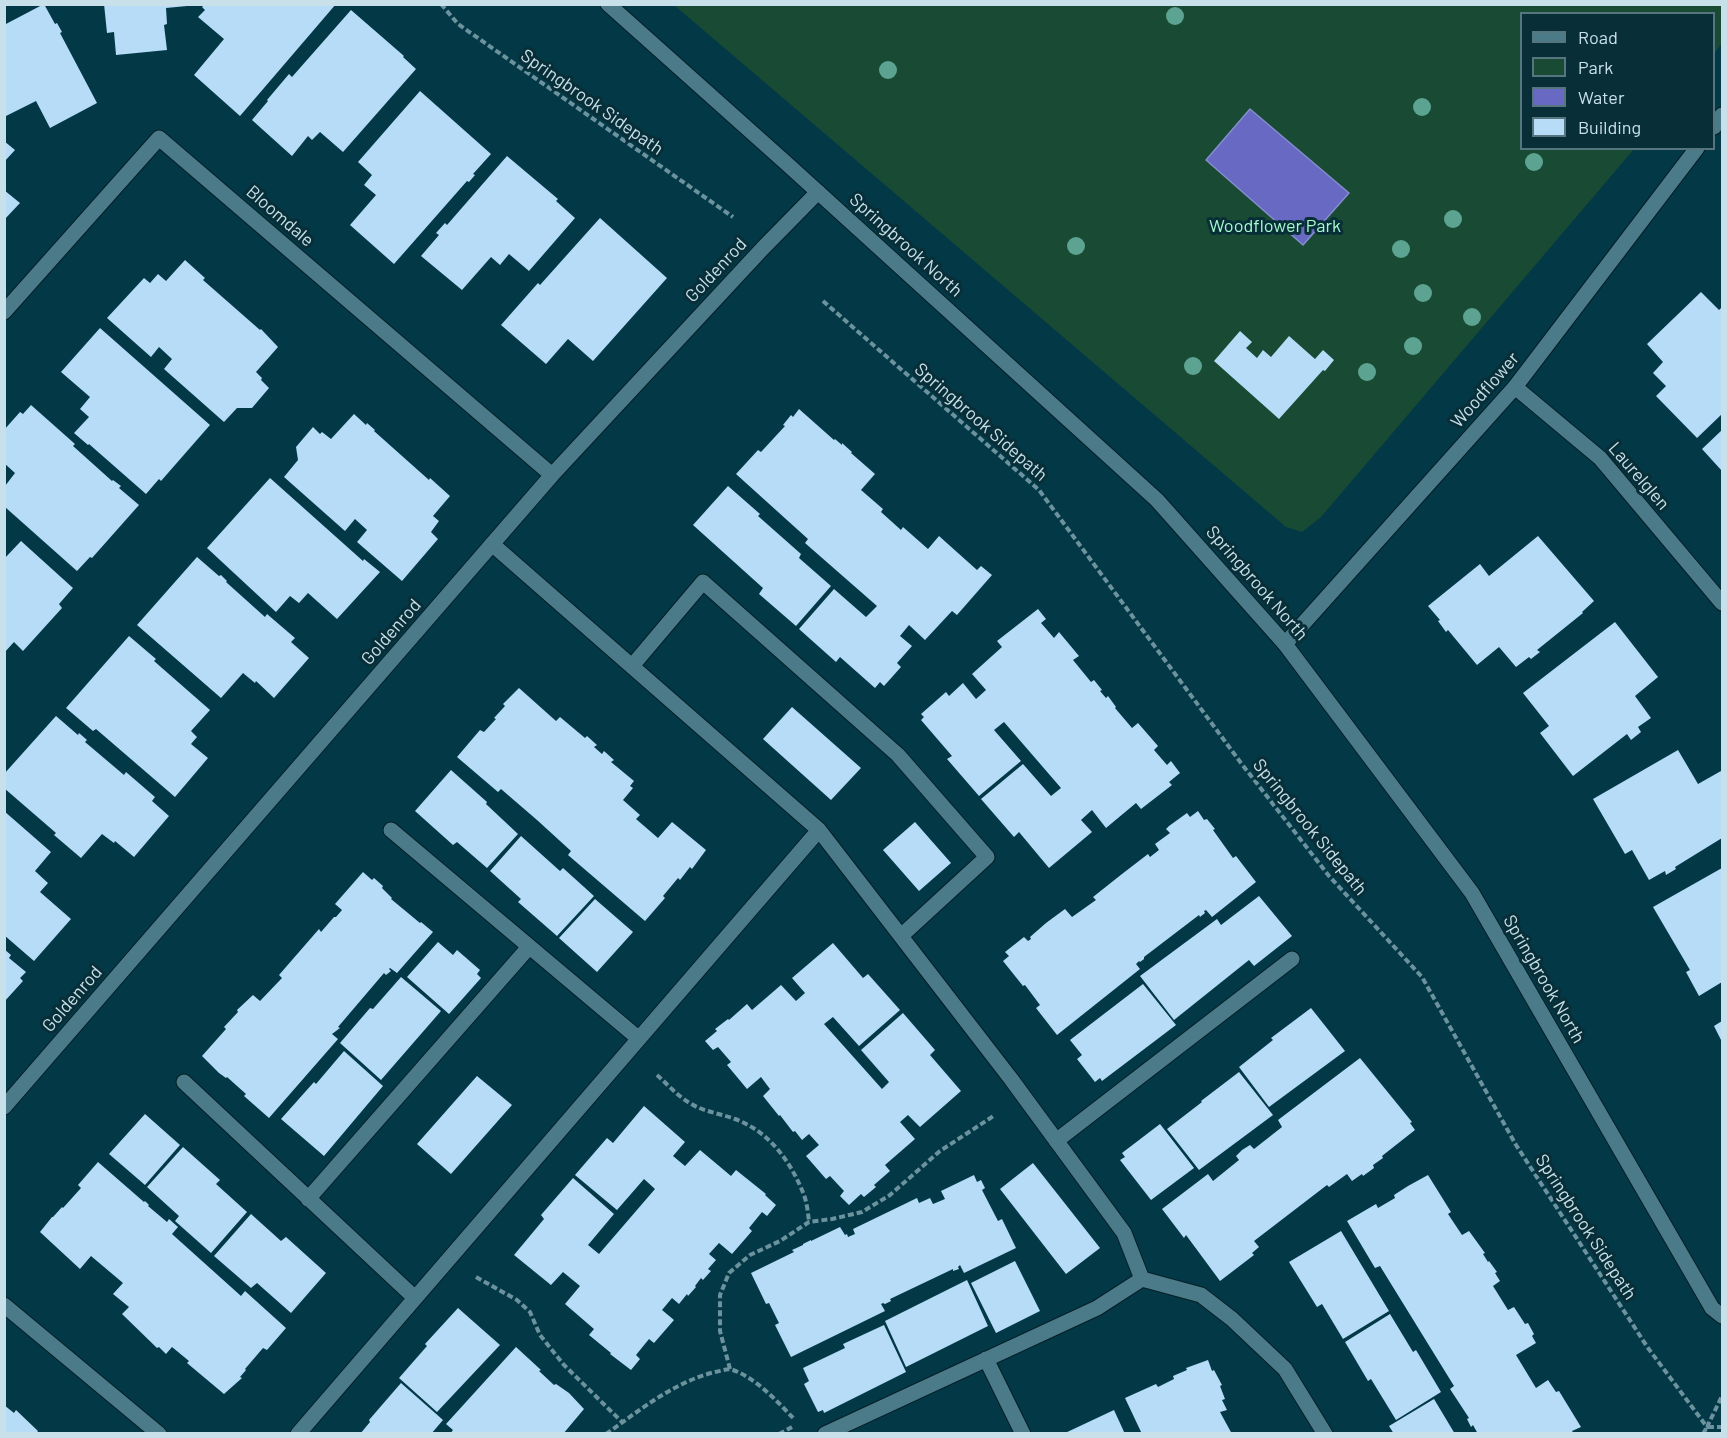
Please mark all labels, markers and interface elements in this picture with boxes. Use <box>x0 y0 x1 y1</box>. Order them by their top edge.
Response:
legend <box>1520 12 1715 150</box>
text: Road <box>1578 26 1618 48</box>
street label: Springbrook Sidepath <box>516 45 668 159</box>
text: Park <box>1578 56 1613 78</box>
text: Water <box>1578 86 1625 108</box>
text: Building <box>1578 116 1641 138</box>
street label: Bloomdale <box>242 181 318 251</box>
street label: Springbrook North <box>845 189 967 301</box>
park label: Woodflower Park <box>1209 215 1341 237</box>
street label: Goldenrod <box>681 233 751 307</box>
street label: Woodflower <box>1446 348 1524 432</box>
street label: Springbrook Sidepath <box>910 358 1052 486</box>
street label: Laurelglen <box>1604 438 1674 514</box>
street label: Springbrook North <box>1201 521 1313 645</box>
street label: Goldenrod <box>357 595 425 669</box>
street label: Springbrook Sidepath <box>1248 754 1372 900</box>
street label: Springbrook North <box>1499 911 1589 1047</box>
street label: Goldenrod <box>38 962 106 1036</box>
street label: Springbrook Sidepath <box>1531 1150 1641 1304</box>

